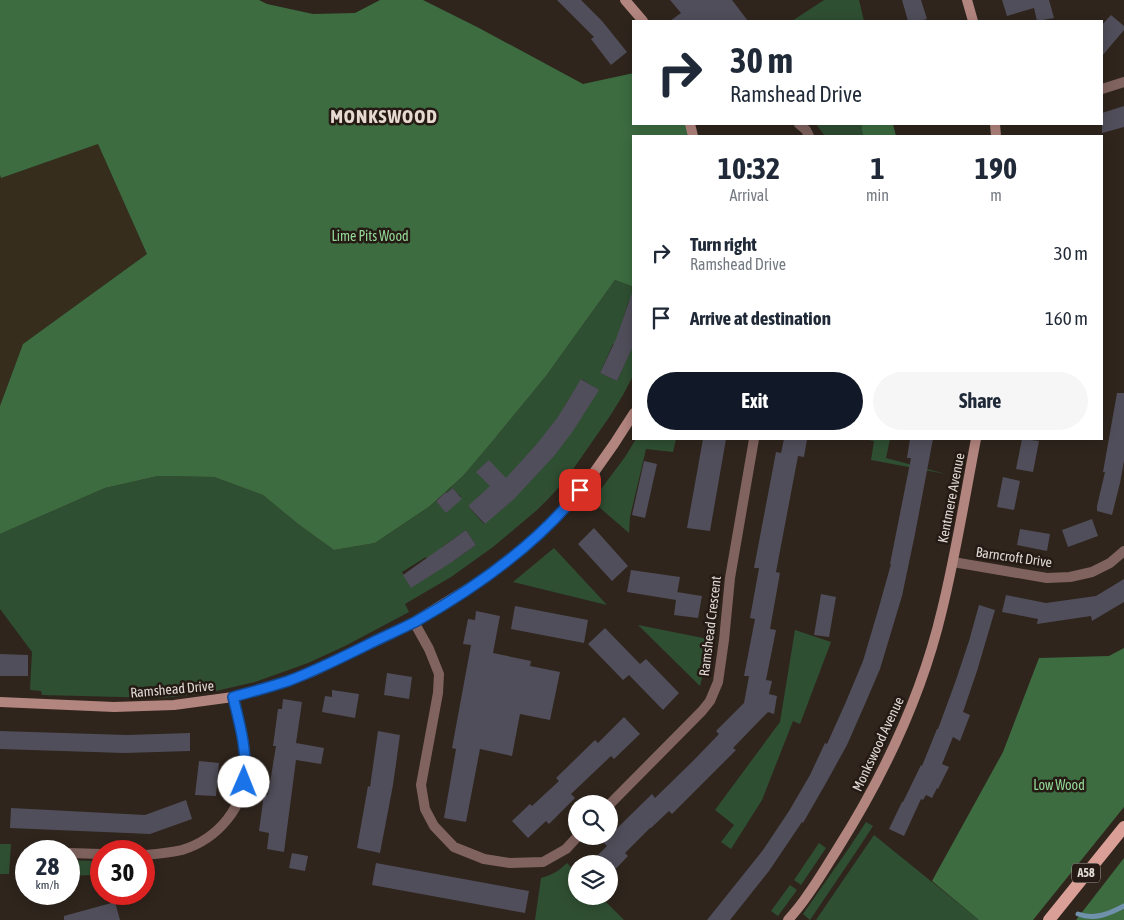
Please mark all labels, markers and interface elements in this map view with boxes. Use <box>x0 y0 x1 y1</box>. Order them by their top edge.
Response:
icon: right <box>647 40 712 105</box>
text: 30 m <box>730 40 793 80</box>
text: Ramshead Drive <box>730 81 862 107</box>
district label: MONKSWOOD <box>330 105 438 127</box>
text: 10:32 <box>718 151 780 185</box>
text: 1 <box>870 151 885 185</box>
text: 190 <box>975 151 1017 185</box>
text: Arrival <box>729 186 769 204</box>
text: min <box>866 186 889 204</box>
text: m <box>990 186 1002 204</box>
park label: Lime Pits Wood <box>331 228 409 244</box>
text: Turn right <box>690 233 757 255</box>
icon: right <box>647 239 675 267</box>
text: 30 m <box>1054 242 1088 264</box>
text: Ramshead Drive <box>690 255 786 273</box>
icon: arrive <box>647 304 675 332</box>
text: Arrive at destination <box>690 307 831 329</box>
text: 160 m <box>1045 307 1088 329</box>
button: Exit <box>647 372 863 430</box>
button: Share <box>873 372 1088 430</box>
street label: Kentmere Avenue <box>934 452 968 544</box>
pin <box>559 469 601 511</box>
icon: arrive <box>566 476 594 504</box>
street label: Barncroft Drive <box>975 544 1053 570</box>
street label: Ramshead Crescent <box>696 575 724 677</box>
street label: Ramshead Drive <box>130 677 214 701</box>
street label: Monkswood Avenue <box>849 694 907 794</box>
position arrow <box>217 755 269 807</box>
park label: Low Wood <box>1033 777 1085 793</box>
map controls <box>568 795 618 905</box>
button: search <box>568 795 618 845</box>
speed limit sign: 30 <box>90 840 155 905</box>
text: 28 <box>36 852 59 880</box>
button: layers <box>568 855 618 905</box>
road number: A58 <box>1072 864 1100 882</box>
text: km/h <box>36 878 59 892</box>

